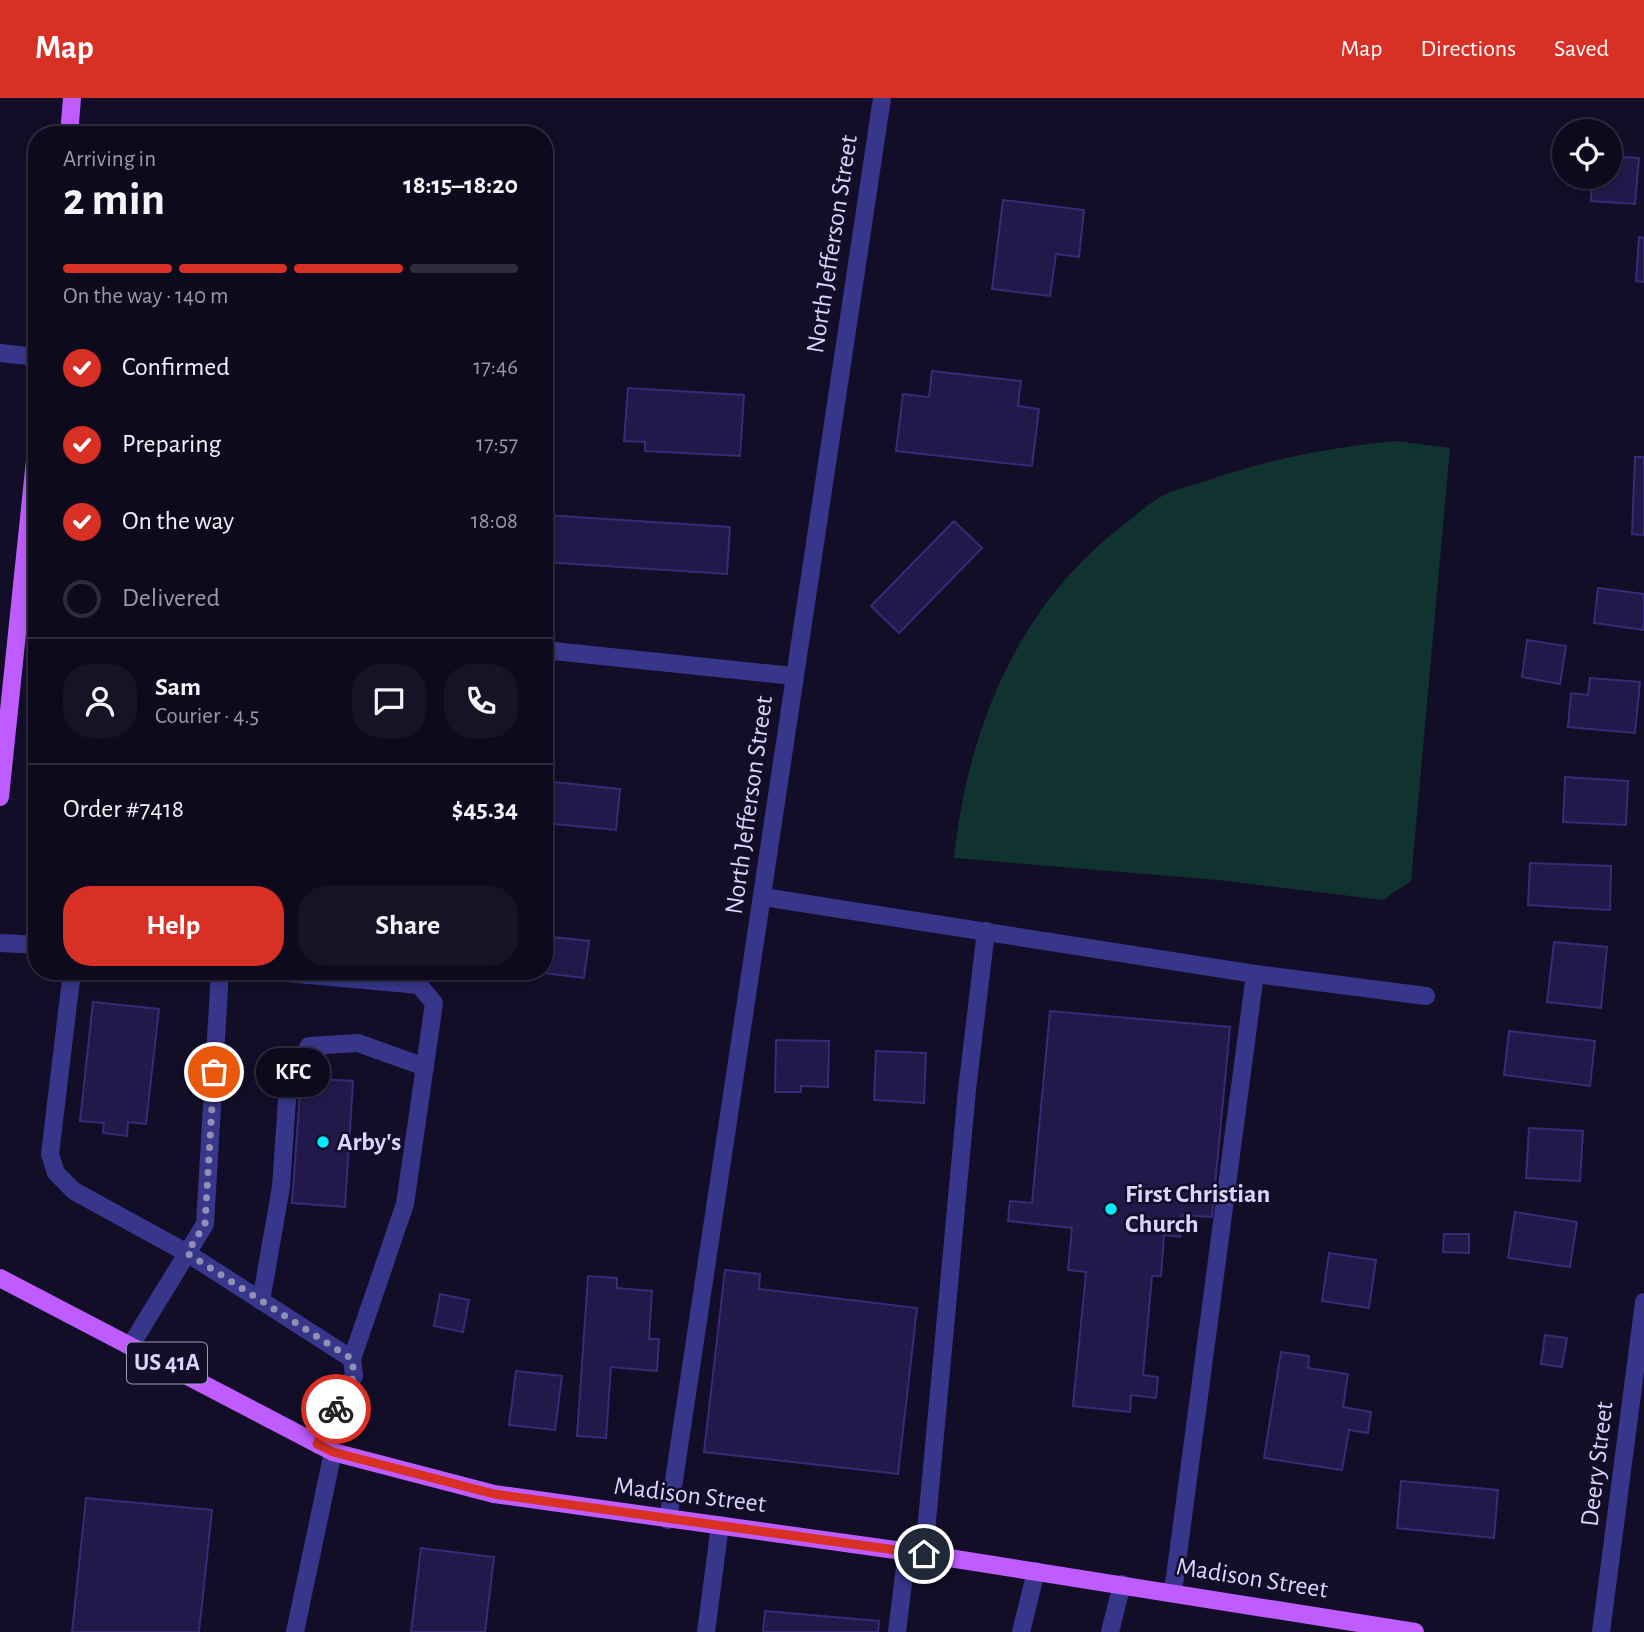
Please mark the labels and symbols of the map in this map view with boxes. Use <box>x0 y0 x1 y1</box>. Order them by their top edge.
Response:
street label: North Jefferson Street <box>802 133 862 355</box>
street label: North Jefferson Street <box>721 694 777 916</box>
pin <box>184 1042 244 1102</box>
callout: KFC <box>256 1048 330 1096</box>
place label: Arby's <box>337 1129 401 1155</box>
marker: Arby's <box>315 1134 331 1150</box>
place label: First Christian Church <box>1125 1181 1270 1237</box>
marker: First Christian Church <box>1103 1201 1119 1217</box>
road number: US 41A <box>127 1343 207 1384</box>
courier <box>301 1374 371 1444</box>
street label: Deery Street <box>1576 1400 1618 1528</box>
street label: Madison Street <box>612 1473 768 1517</box>
pin <box>894 1524 954 1584</box>
street label: Madison Street <box>1174 1553 1330 1603</box>

